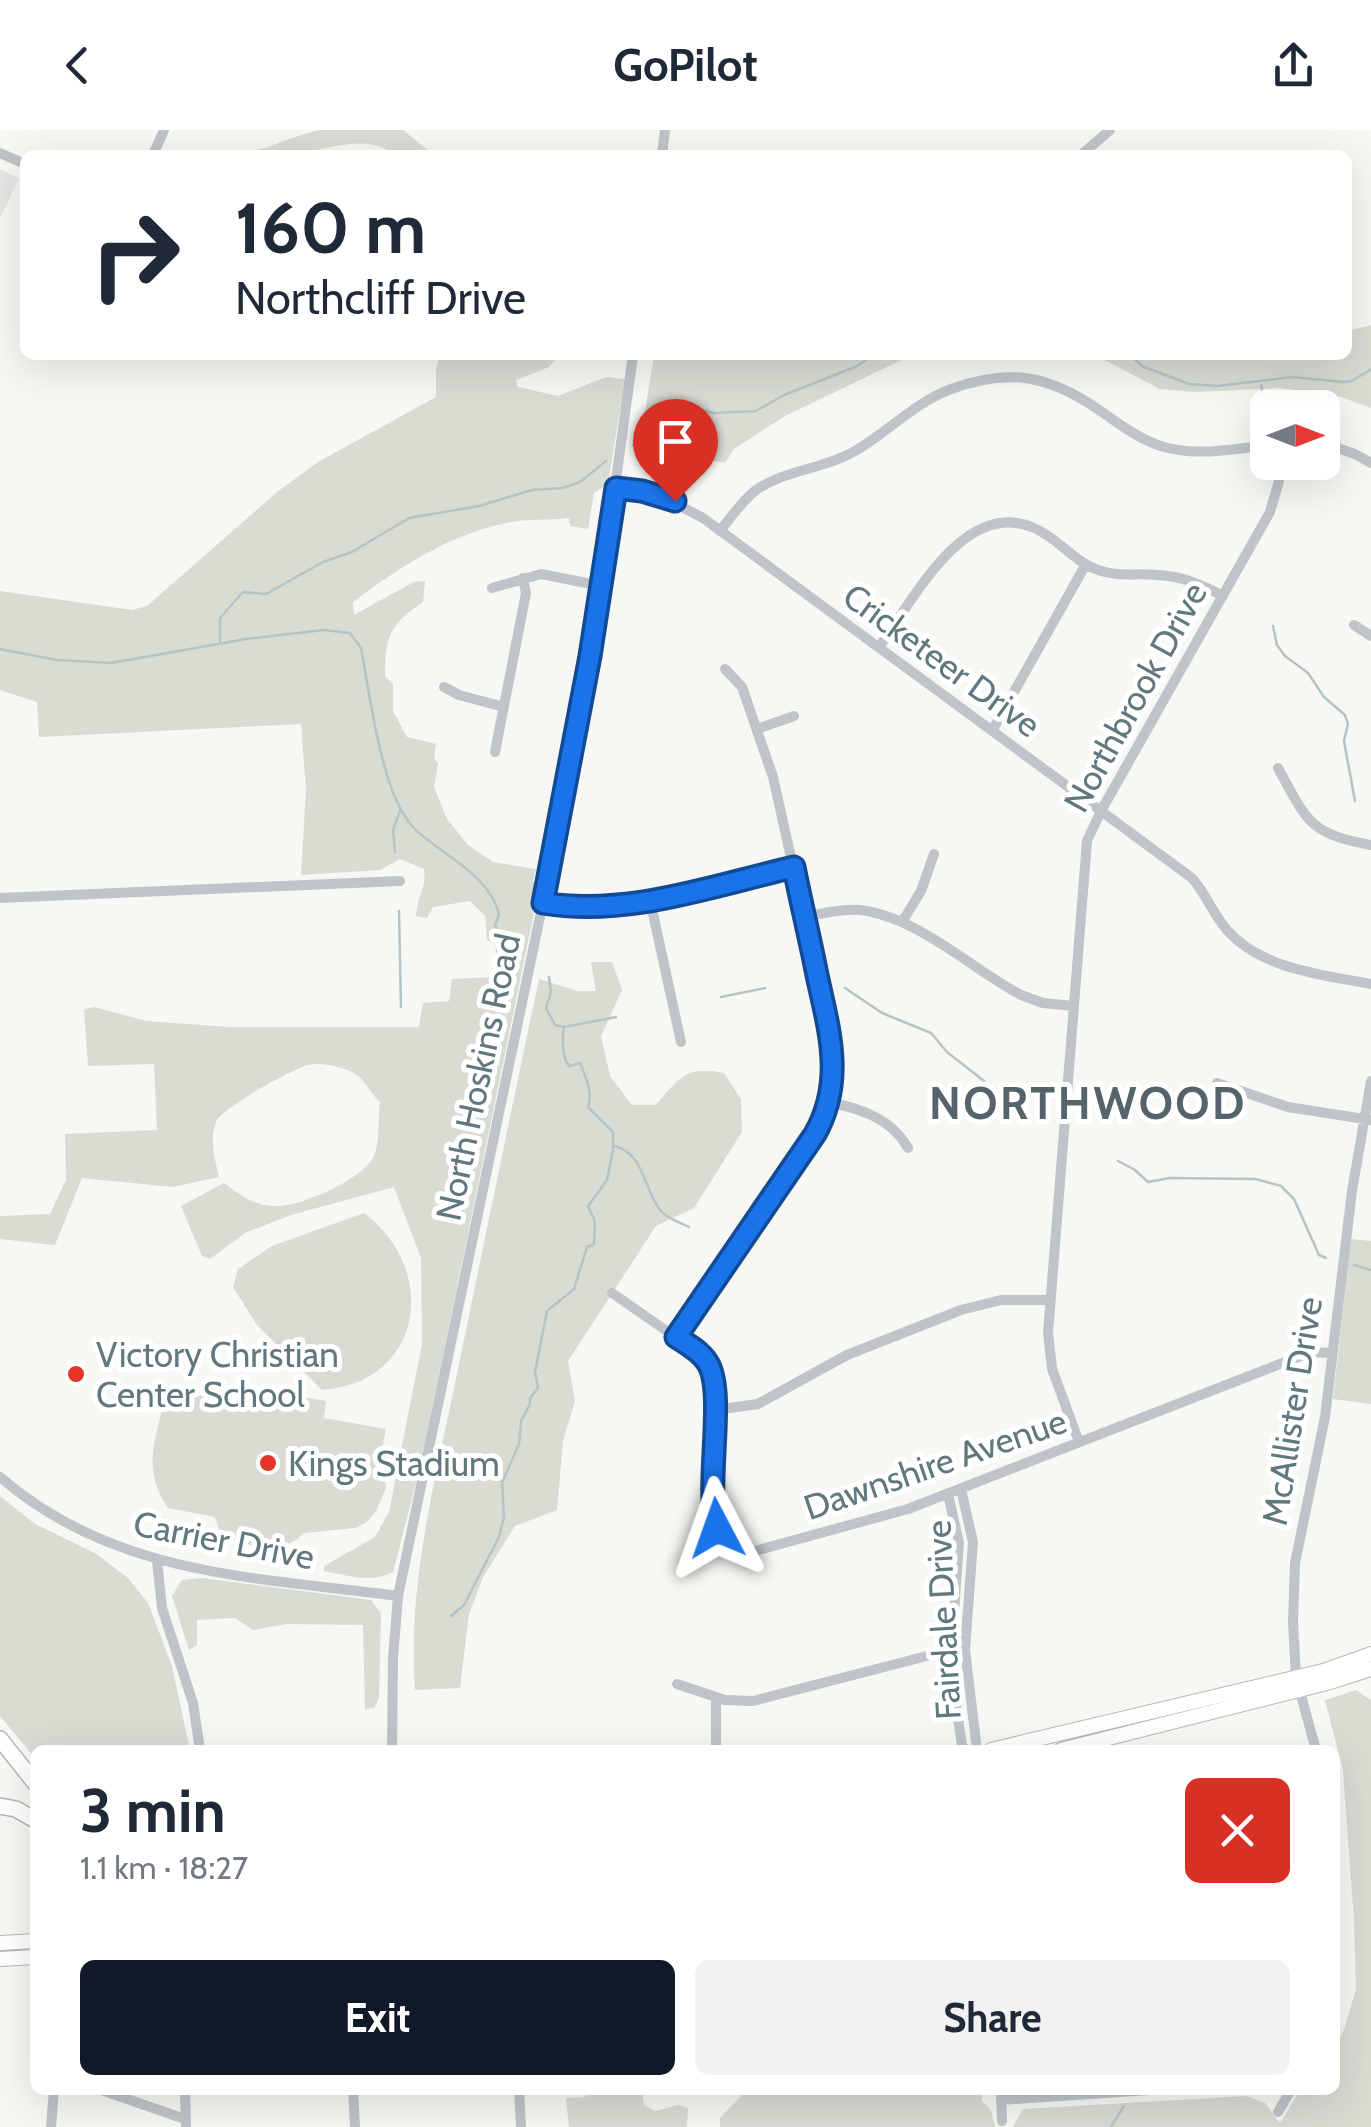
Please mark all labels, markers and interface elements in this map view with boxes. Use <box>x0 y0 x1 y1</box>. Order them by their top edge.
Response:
icon: back <box>50 38 105 93</box>
text: GoPilot <box>613 38 758 92</box>
icon: share <box>1266 38 1321 93</box>
text: 160 m <box>235 185 426 271</box>
icon: right <box>70 190 200 320</box>
text: Northcliff Drive <box>235 271 526 325</box>
north arrow <box>1250 390 1340 480</box>
map controls <box>1250 390 1340 480</box>
pin <box>633 399 718 502</box>
icon: arrive <box>648 414 703 469</box>
street label: Cricketeer Drive <box>835 574 1049 746</box>
street label: Northbrook Drive <box>1054 575 1216 819</box>
street label: North Hoskins Road <box>427 930 529 1224</box>
district label: NORTHWOOD <box>929 1076 1247 1130</box>
street label: McAllister Drive <box>1253 1294 1331 1528</box>
place label: Victory Christian Center School <box>96 1333 339 1416</box>
marker: Victory Christian Center School <box>65 1363 87 1385</box>
street label: Dawnshire Avenue <box>798 1399 1072 1529</box>
place label: Kings Stadium <box>288 1442 500 1485</box>
marker: Kings Stadium <box>257 1452 279 1474</box>
position arrow <box>665 1476 769 1580</box>
street label: Carrier Drive <box>130 1501 318 1579</box>
street label: Fairdale Drive <box>916 1519 970 1721</box>
text: 3 min <box>80 1774 226 1847</box>
button: close <box>1185 1778 1290 1883</box>
text: 1.1 km · 18:27 <box>80 1848 248 1887</box>
button: Exit <box>80 1960 675 2075</box>
button: Share <box>695 1960 1290 2075</box>

